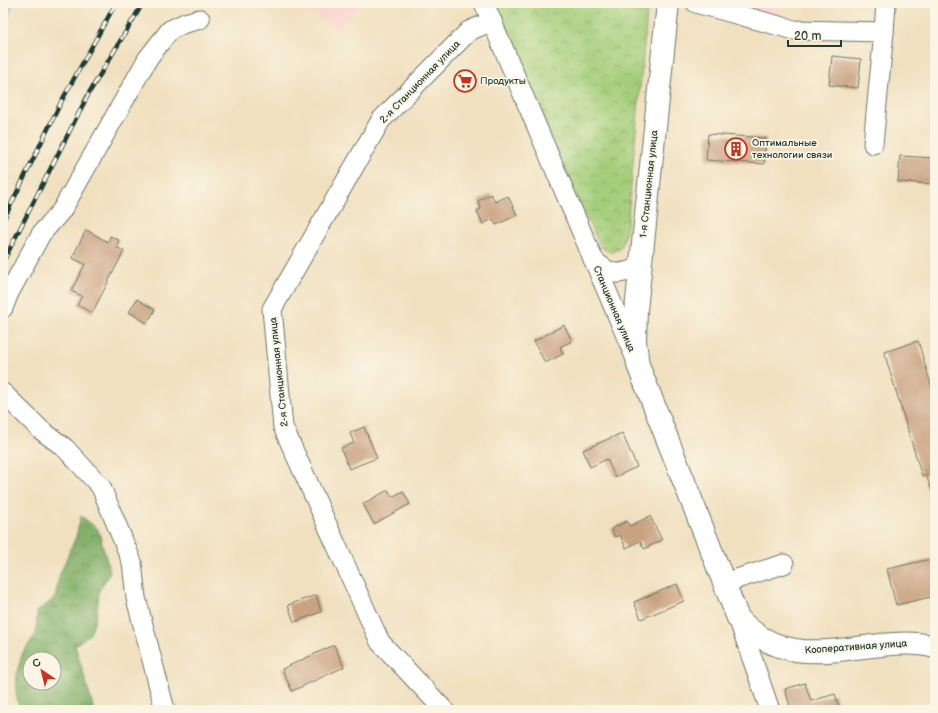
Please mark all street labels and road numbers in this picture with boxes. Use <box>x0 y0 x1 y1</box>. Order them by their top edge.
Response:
street label: 2-я Станционная улица <box>377 38 463 126</box>
street label: 1-я Станционная улица <box>637 129 661 239</box>
street label: Станционная улица <box>590 264 638 354</box>
street label: 2-я Станционная улица <box>267 316 291 428</box>
street label: Кооперативная улица <box>804 637 908 657</box>

